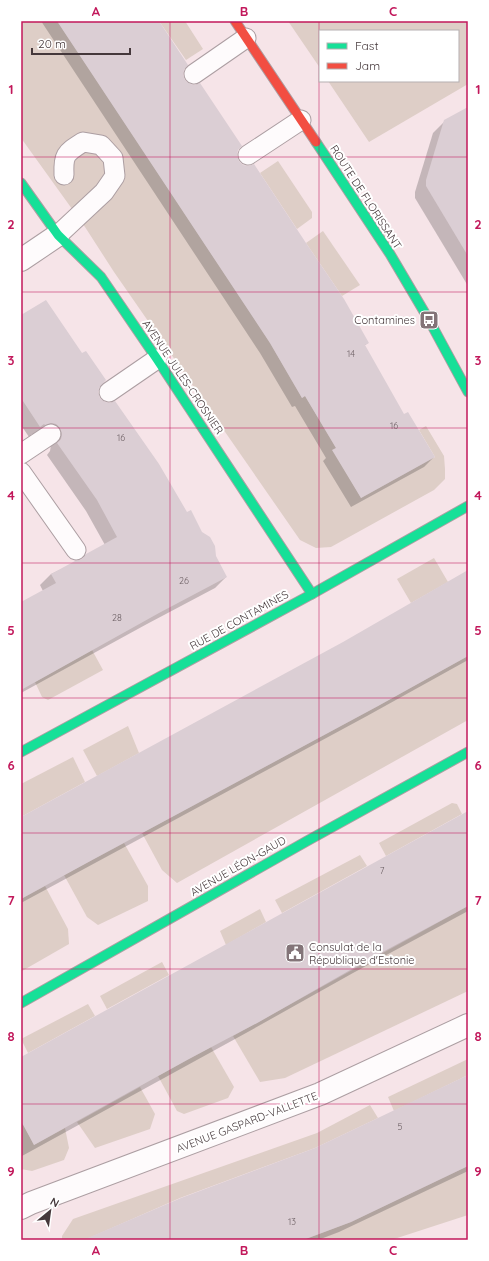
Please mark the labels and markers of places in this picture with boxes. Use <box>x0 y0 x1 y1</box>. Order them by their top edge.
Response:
bus stop icon: Contamines <box>418 309 440 331</box>
place label: Contamines <box>354 313 415 327</box>
place label: Consulat de la République d'Estonie <box>309 940 415 967</box>
public building icon: Consulat de la République d'Estonie <box>284 942 306 964</box>

